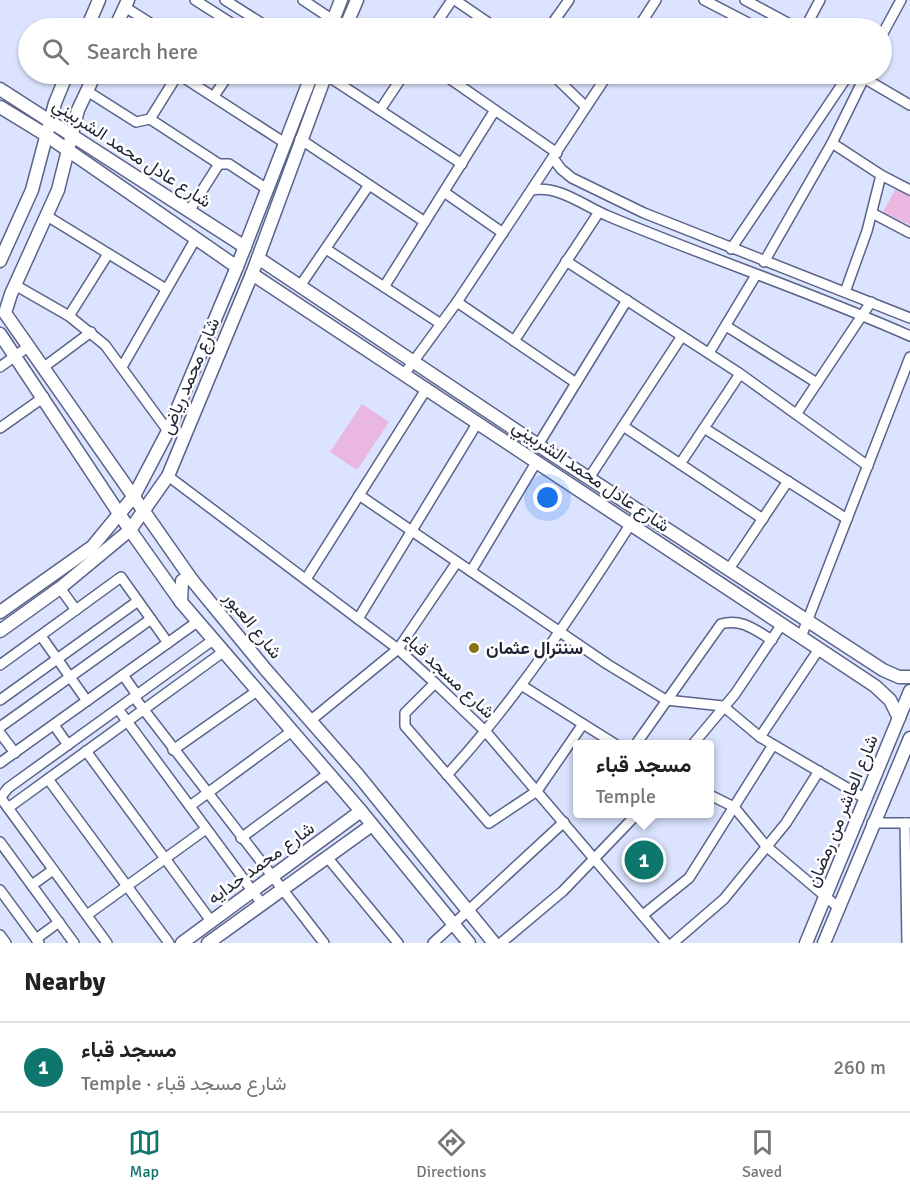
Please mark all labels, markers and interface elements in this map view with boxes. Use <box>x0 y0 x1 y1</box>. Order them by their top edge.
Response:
search box <box>18 18 892 84</box>
icon: search <box>39 35 72 68</box>
text: Search here <box>87 38 198 65</box>
street label: شارع عادل محمد الشربيني <box>46 93 215 216</box>
street label: شارع محمد رياض <box>155 314 225 438</box>
street label: شارع عادل محمد الشربيني <box>506 415 674 540</box>
your location <box>533 483 562 512</box>
street label: شارع العبور <box>218 586 287 664</box>
street label: شارع مسجد قباء <box>398 627 499 724</box>
place label: سنترال عثمان <box>486 637 583 659</box>
marker: سنترال عثمان <box>467 641 481 655</box>
street label: شارع العاشر من رمضان <box>801 731 884 891</box>
popup <box>573 740 714 818</box>
text: مسجد قباء <box>596 751 691 778</box>
text: Temple <box>596 784 656 809</box>
street label: شارع محمد حدايه <box>203 817 319 910</box>
pin: 1 <box>624 838 664 882</box>
text: Nearby <box>24 966 105 998</box>
text: مسجد قباء <box>81 1036 177 1063</box>
text: 1 <box>38 1055 49 1080</box>
text: 260 m <box>833 1055 886 1080</box>
text: Temple · شارع مسجد قباء <box>81 1071 287 1096</box>
tab: Map <box>128 1126 161 1182</box>
tab: Directions <box>416 1126 486 1182</box>
tab: Saved <box>742 1126 782 1182</box>

